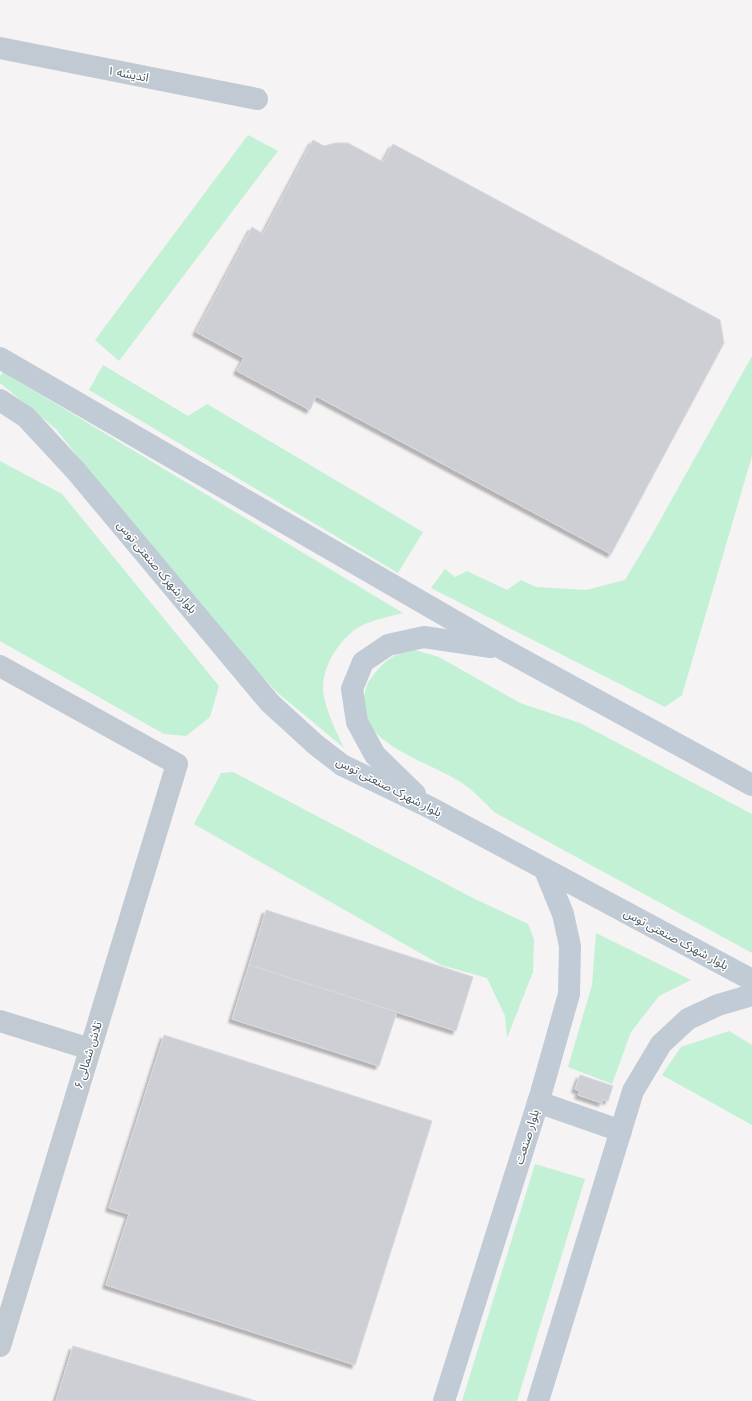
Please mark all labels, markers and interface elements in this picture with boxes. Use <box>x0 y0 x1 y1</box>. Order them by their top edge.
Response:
street label: اندیشه ۱ <box>106 63 150 85</box>
street label: بلوار شهرک صنعتی توس <box>114 518 200 616</box>
street label: بلوار شهرک صنعتی توس <box>334 754 444 820</box>
street label: بلوار شهرک صنعتی توس <box>621 905 731 973</box>
street label: تلاش شمالی ۶ <box>71 1019 105 1090</box>
street label: بلوار صنعت <box>512 1108 542 1166</box>

